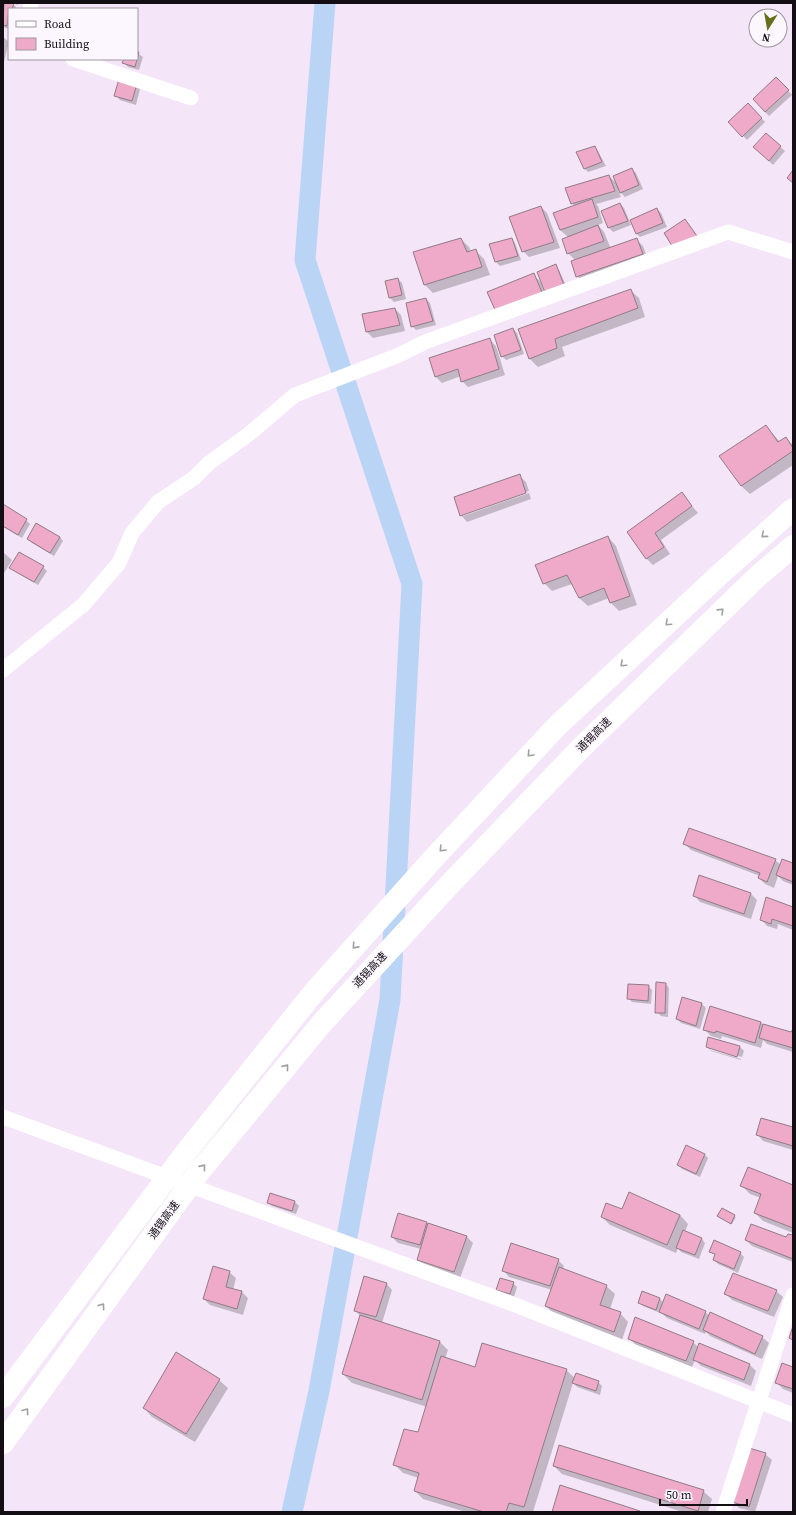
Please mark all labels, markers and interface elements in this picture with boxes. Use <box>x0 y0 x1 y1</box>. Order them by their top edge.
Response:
legend <box>8 8 138 60</box>
north arrow <box>748 8 788 48</box>
text: Road <box>44 16 71 32</box>
text: N <box>761 29 772 45</box>
text: Building <box>44 36 89 52</box>
one-way arrow <box>761 531 768 538</box>
one-way arrow <box>716 608 724 616</box>
one-way arrow <box>665 618 672 625</box>
one-way arrow <box>620 659 628 667</box>
street label: 通锡高速 <box>573 714 615 756</box>
one-way arrow <box>528 750 535 757</box>
one-way arrow <box>439 845 446 852</box>
one-way arrow <box>353 942 360 949</box>
street label: 通锡高速 <box>350 949 390 991</box>
one-way arrow <box>281 1064 288 1071</box>
one-way arrow <box>199 1164 206 1172</box>
street label: 通锡高速 <box>145 1198 183 1242</box>
one-way arrow <box>97 1303 105 1310</box>
one-way arrow <box>21 1409 28 1416</box>
scale bar <box>660 1481 747 1507</box>
text: 50 m <box>666 1487 692 1503</box>

